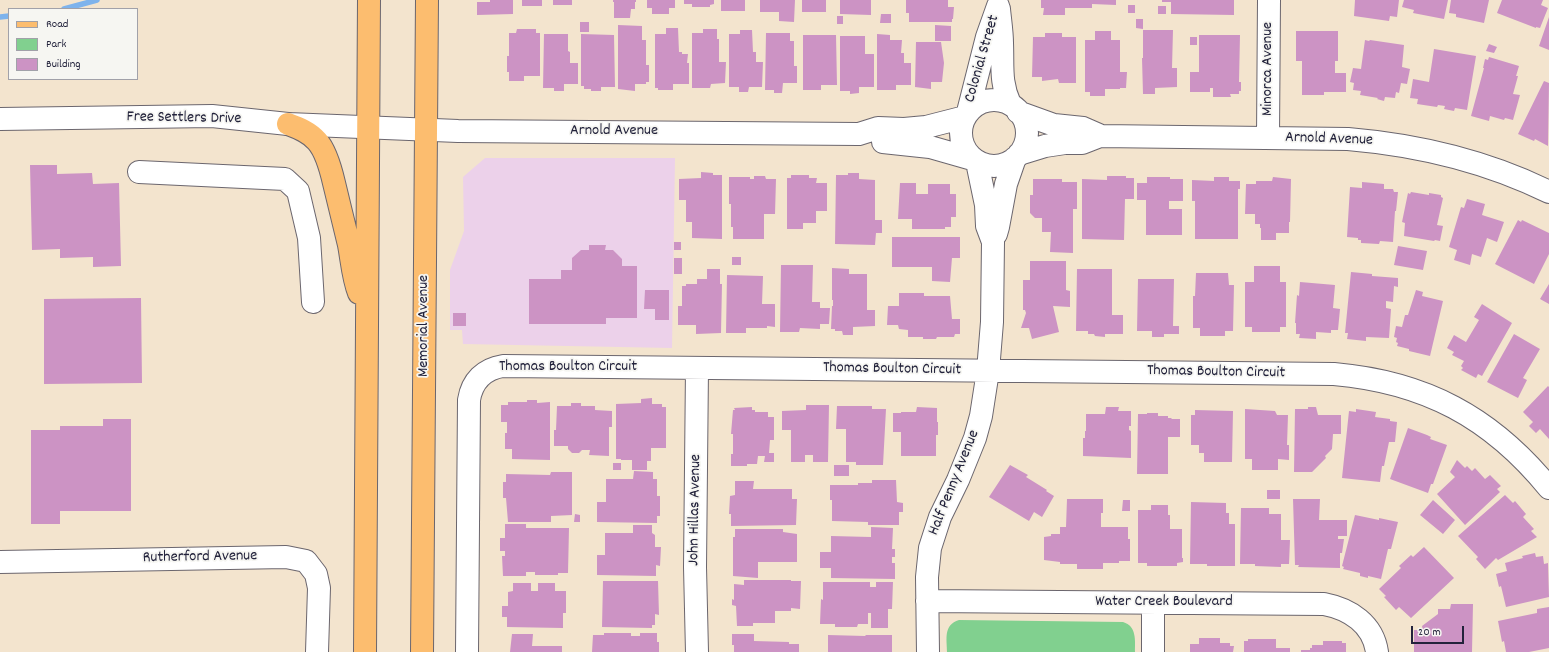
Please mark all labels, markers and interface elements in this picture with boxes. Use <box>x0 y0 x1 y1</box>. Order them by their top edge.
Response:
legend <box>8 8 138 80</box>
street label: Colonial Street <box>961 13 1005 105</box>
text: Road <box>46 16 68 33</box>
street label: Minorca Avenue <box>1259 22 1279 116</box>
text: Park <box>46 36 66 53</box>
text: Building <box>46 56 81 73</box>
street label: Free Settlers Drive <box>126 108 242 130</box>
street label: Arnold Avenue <box>570 122 658 142</box>
street label: Arnold Avenue <box>1285 129 1373 151</box>
street label: Memorial Avenue <box>415 275 435 377</box>
street label: Thomas Boulton Circuit <box>499 358 637 378</box>
street label: Thomas Boulton Circuit <box>823 359 961 381</box>
street label: Thomas Boulton Circuit <box>1147 362 1285 384</box>
street label: Half Penny Avenue <box>925 428 985 538</box>
street label: John Hillas Avenue <box>685 454 707 566</box>
street label: Rutherford Avenue <box>143 547 257 569</box>
street label: Water Creek Boulevard <box>1095 593 1233 613</box>
scale bar <box>1413 618 1466 644</box>
text: 20 m <box>1418 624 1441 641</box>

